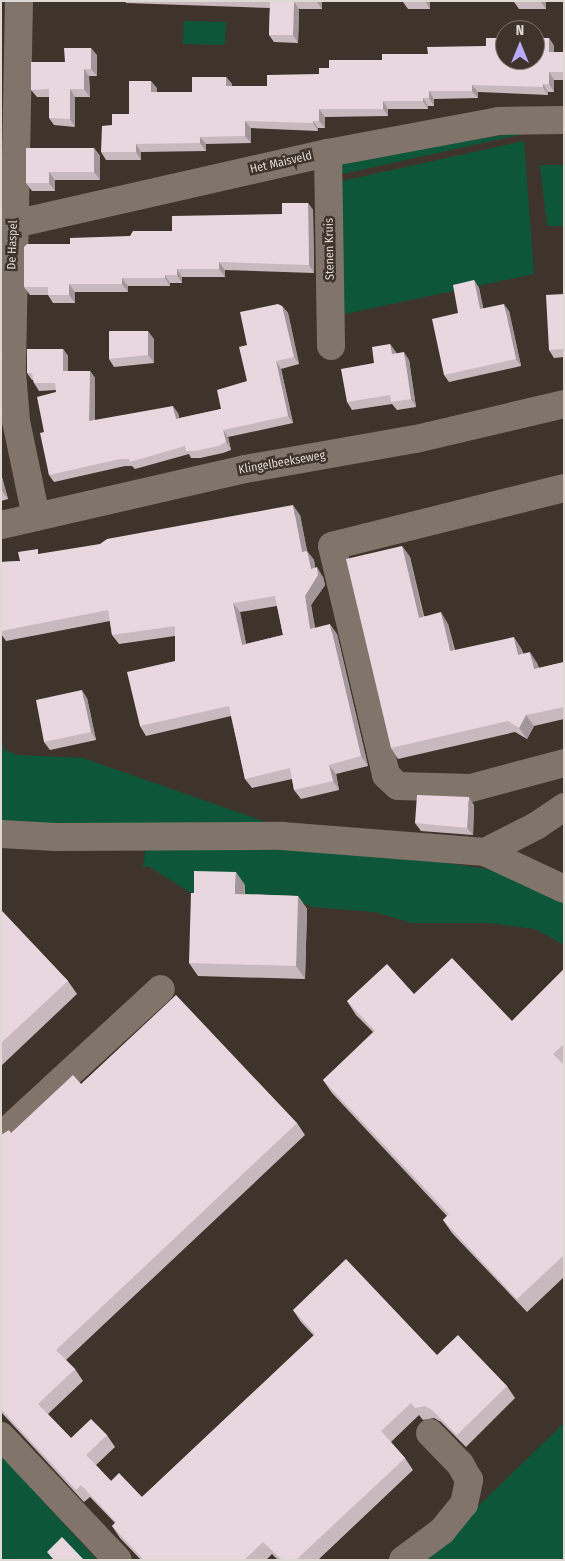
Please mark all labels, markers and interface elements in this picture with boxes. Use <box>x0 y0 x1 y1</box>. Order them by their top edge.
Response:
north arrow <box>495 20 545 70</box>
text: N <box>516 22 524 39</box>
street label: Het Maisveld <box>249 149 313 177</box>
street label: Stenen Kruis <box>322 218 338 280</box>
street label: De Haspel <box>5 220 21 270</box>
street label: Klingelbeekseweg <box>238 448 326 478</box>

